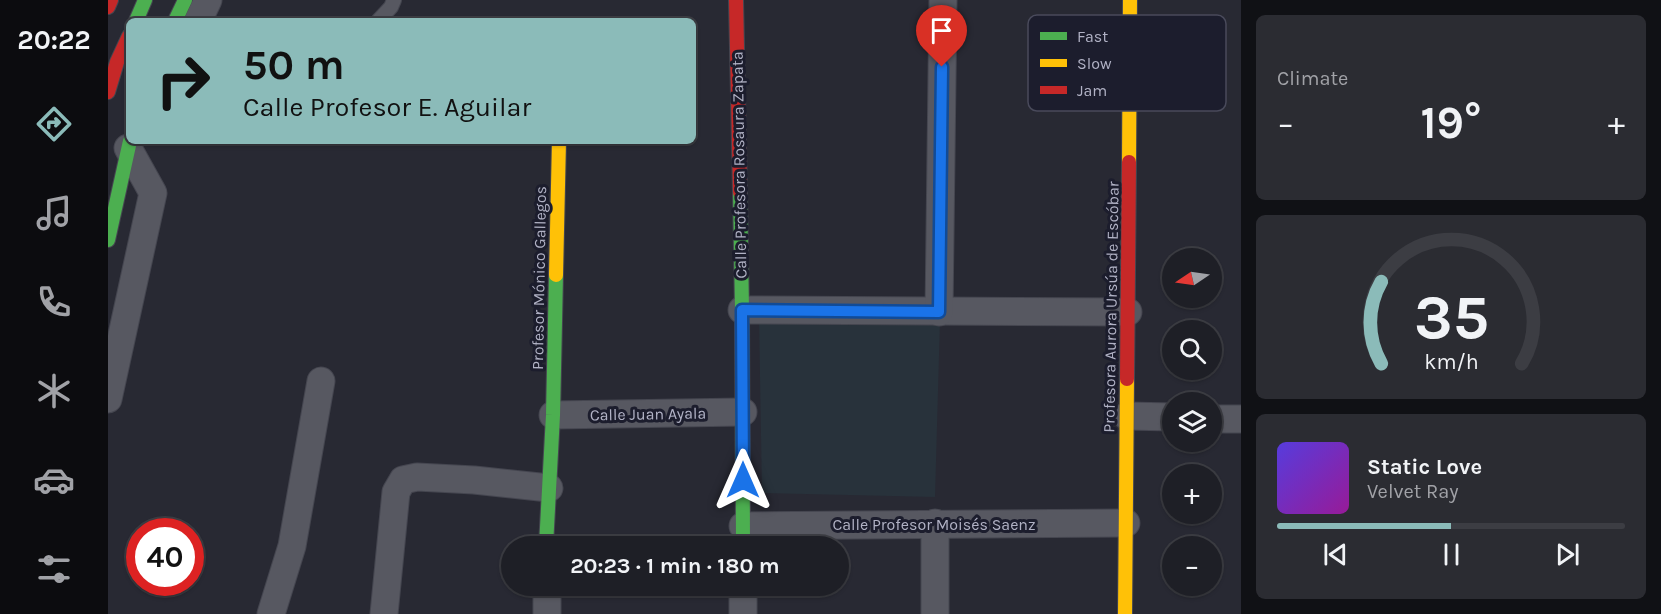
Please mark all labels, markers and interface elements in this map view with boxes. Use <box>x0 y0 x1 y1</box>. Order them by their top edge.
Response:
pin <box>916 5 967 67</box>
icon: arrive <box>925 14 958 47</box>
legend <box>1028 15 1226 111</box>
text: 20:22 <box>17 24 91 56</box>
text: Fast <box>1077 27 1108 46</box>
text: 50 m <box>243 40 345 90</box>
icon: right <box>144 42 222 120</box>
street label: Calle Profesora Rosaura Zapata <box>728 51 750 279</box>
text: Slow <box>1077 54 1112 73</box>
text: Climate <box>1277 67 1348 90</box>
text: Jam <box>1077 81 1107 100</box>
text: Calle Profesor E. Aguilar <box>243 91 531 123</box>
text: 19° <box>1421 97 1481 149</box>
icon: directions <box>33 103 75 145</box>
text: − <box>1277 104 1294 142</box>
text: + <box>1608 104 1625 142</box>
street label: Profesora Aurora Ursúa de Escóbar <box>1099 181 1123 433</box>
street label: Profesor Mónico Gallegos <box>528 186 550 370</box>
icon: music <box>33 192 75 234</box>
north arrow <box>1162 248 1222 308</box>
map controls <box>1162 248 1222 596</box>
icon: phone <box>33 281 75 323</box>
text: 35 <box>1413 281 1489 354</box>
button: search <box>1162 320 1222 380</box>
text: km/h <box>1424 349 1478 374</box>
icon: climate <box>33 370 75 412</box>
button: layers <box>1162 392 1222 452</box>
street label: Calle Juan Ayala <box>590 403 706 425</box>
position arrow <box>711 448 775 512</box>
text: Static Love <box>1367 454 1482 480</box>
icon: car <box>33 459 75 501</box>
button: + <box>1162 464 1222 524</box>
text: Velvet Ray <box>1367 480 1459 503</box>
street label: Calle Profesor Moisés Saenz <box>832 515 1036 534</box>
speed limit sign: 40 <box>126 518 204 596</box>
button: − <box>1162 536 1222 596</box>
icon: previous <box>1319 538 1352 571</box>
icon: pause <box>1435 538 1468 571</box>
icon: next <box>1551 538 1584 571</box>
icon: filters <box>33 548 75 590</box>
text: 20:23 · 1 min · 180 m <box>570 553 780 579</box>

